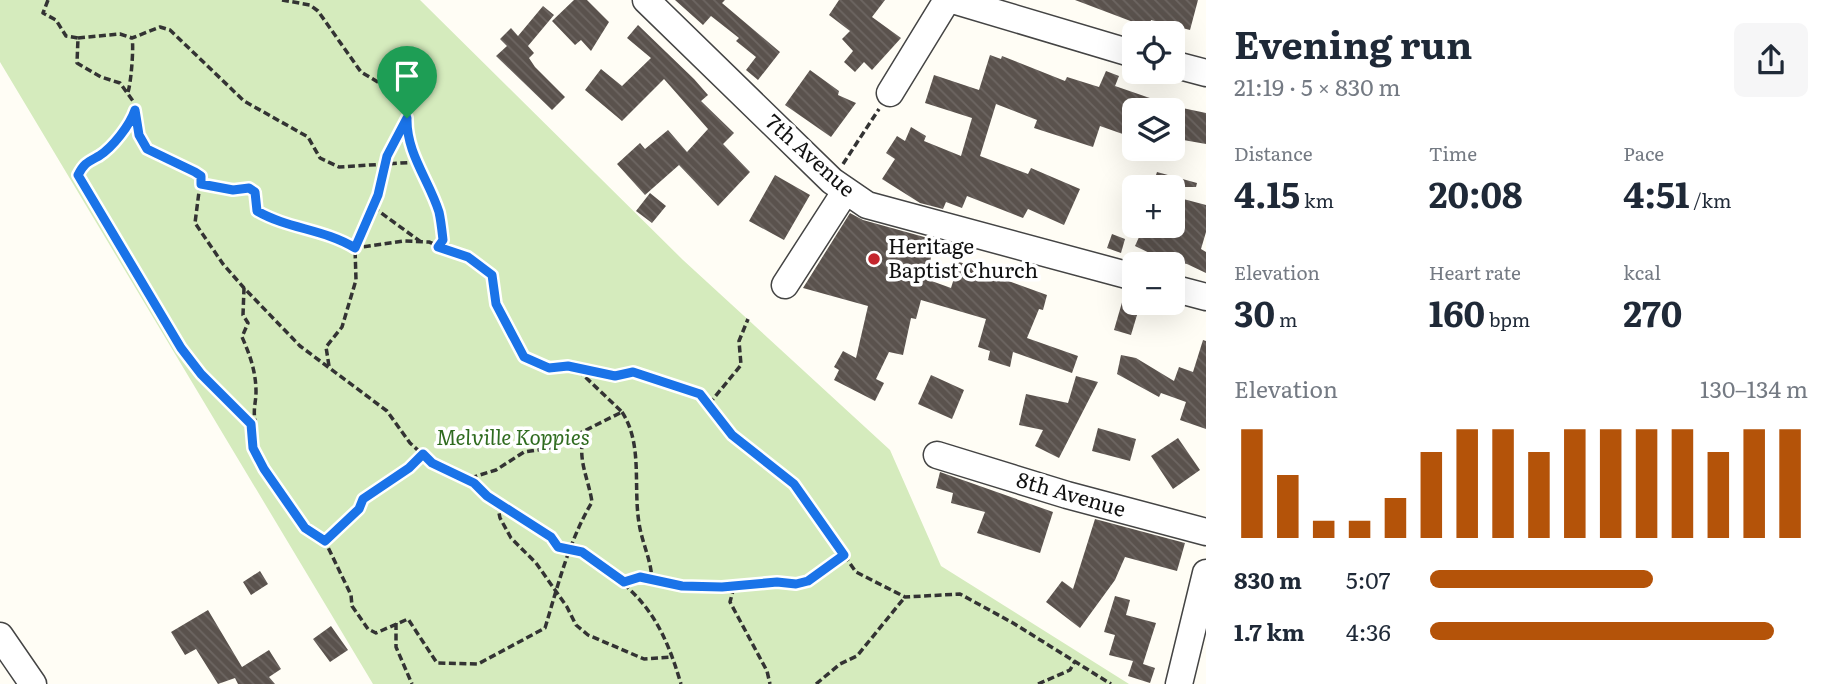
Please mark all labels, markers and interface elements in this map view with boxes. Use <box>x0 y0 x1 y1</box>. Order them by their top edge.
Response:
text: Evening run <box>1234 14 1472 71</box>
map controls <box>1122 21 1185 315</box>
button: locate <box>1122 21 1185 84</box>
button: share <box>1734 23 1808 97</box>
pin <box>377 46 437 118</box>
icon: arrive <box>388 57 426 95</box>
text: 21:19 · 5 × 830 m <box>1234 69 1401 103</box>
button: layers <box>1122 98 1185 161</box>
street label: 7th Avenue <box>760 105 863 203</box>
text: Distance <box>1234 139 1313 167</box>
text: Time <box>1429 139 1477 167</box>
text: Pace <box>1623 139 1664 167</box>
text: 4.15 <box>1234 167 1300 219</box>
text: 20:08 <box>1429 167 1523 219</box>
text: 4:51 <box>1623 167 1689 219</box>
button: + <box>1122 175 1185 238</box>
text: km <box>1300 186 1334 214</box>
text: /km <box>1689 186 1731 214</box>
place label: Heritage Baptist Church <box>888 229 1038 284</box>
marker: Heritage Baptist Church <box>866 251 882 267</box>
button: − <box>1122 252 1185 315</box>
text: Elevation <box>1234 258 1320 286</box>
text: Heart rate <box>1429 258 1521 286</box>
text: kcal <box>1623 258 1661 286</box>
text: 30 <box>1234 286 1275 338</box>
text: 160 <box>1429 286 1485 338</box>
text: 270 <box>1623 286 1682 338</box>
text: m <box>1275 305 1297 333</box>
text: bpm <box>1485 305 1530 333</box>
text: Elevation <box>1234 371 1338 405</box>
text: 130–134 m <box>1700 371 1808 405</box>
park label: Melville Koppies <box>436 420 590 451</box>
street label: 8th Avenue <box>1014 462 1130 523</box>
text: 830 m <box>1234 562 1302 596</box>
text: 5:07 <box>1346 562 1390 596</box>
text: 1.7 km <box>1234 614 1305 648</box>
text: 4:36 <box>1346 614 1391 648</box>

